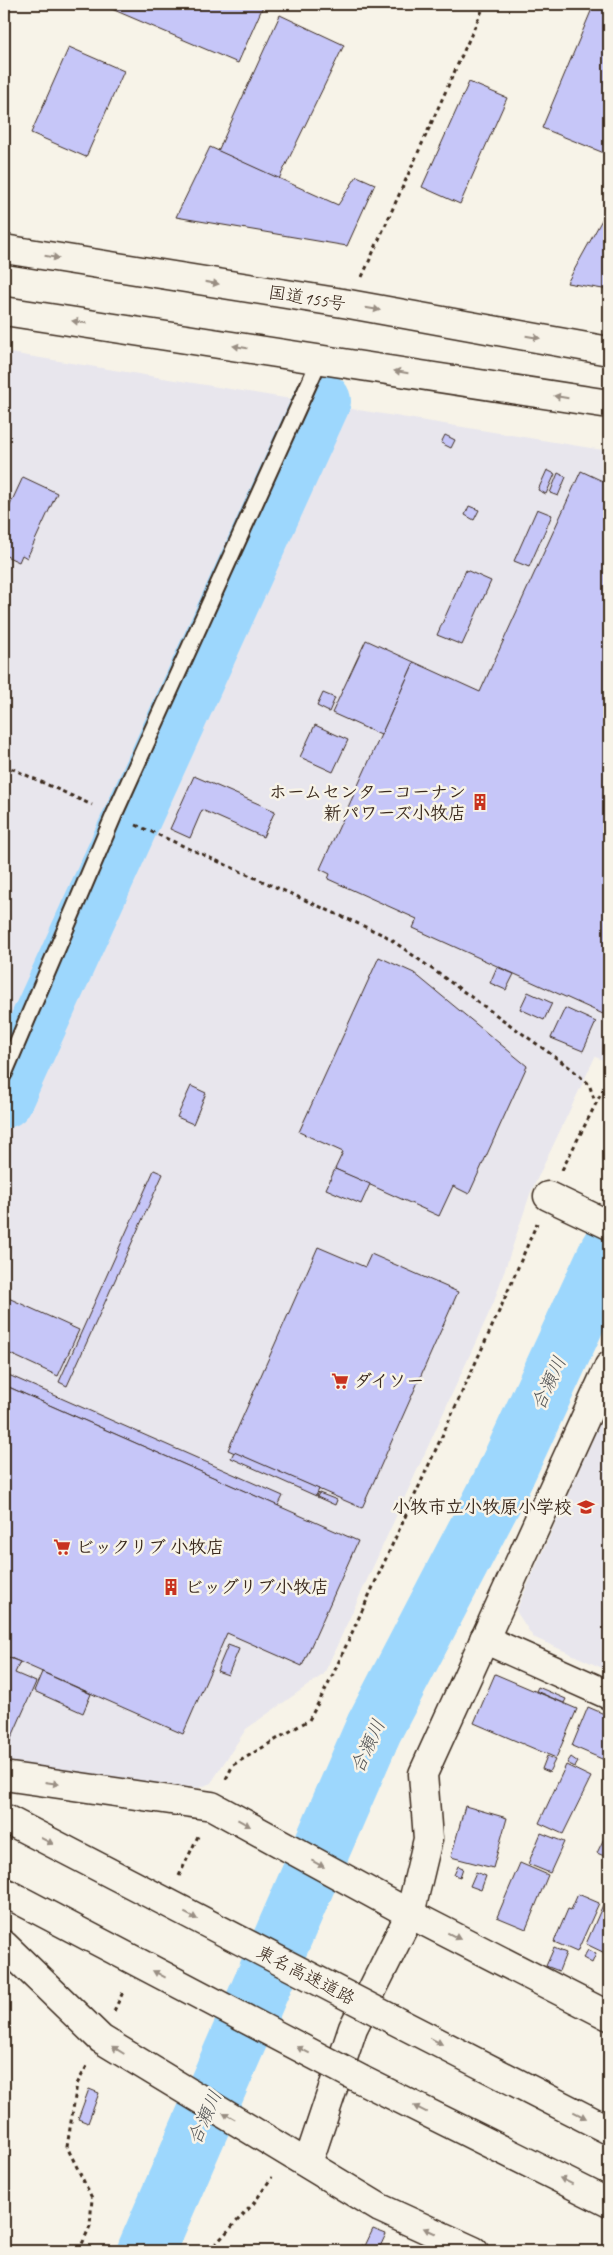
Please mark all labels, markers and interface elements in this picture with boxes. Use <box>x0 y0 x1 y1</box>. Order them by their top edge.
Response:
one-way arrow <box>44 253 60 261</box>
one-way arrow <box>205 279 221 287</box>
street label: 国道155号 <box>267 281 347 315</box>
one-way arrow <box>365 305 381 313</box>
one-way arrow <box>71 318 87 326</box>
one-way arrow <box>525 334 541 342</box>
one-way arrow <box>232 343 248 351</box>
one-way arrow <box>392 368 408 376</box>
one-way arrow <box>553 393 569 401</box>
place label: ホームセンターコーナン 新パワーズ小牧店 <box>269 781 466 824</box>
building icon: ホームセンターコーナン 新パワーズ小牧店 <box>470 792 490 812</box>
water label: 合瀬川 <box>526 1353 572 1414</box>
place label: ダイソー <box>354 1370 424 1392</box>
supermarket icon: ダイソー <box>330 1371 350 1391</box>
place label: 小牧市立小牧原小学校 <box>392 1496 572 1518</box>
school or university icon: 小牧市立小牧原小学校 <box>576 1497 596 1517</box>
place label: ビックリブ 小牧店 <box>76 1536 224 1558</box>
supermarket icon: ビックリブ 小牧店 <box>52 1537 72 1557</box>
place label: ビッグリブ小牧店 <box>185 1576 329 1598</box>
building icon: ビッグリブ小牧店 <box>161 1577 181 1597</box>
water label: 合瀬川 <box>345 1716 391 1777</box>
one-way arrow <box>44 1779 60 1787</box>
one-way arrow <box>237 1819 250 1828</box>
one-way arrow <box>40 1837 54 1845</box>
one-way arrow <box>311 1860 326 1868</box>
one-way arrow <box>185 1911 198 1920</box>
one-way arrow <box>446 1932 461 1940</box>
street label: 東名高速道路 <box>253 1941 359 2009</box>
one-way arrow <box>152 1970 167 1978</box>
one-way arrow <box>428 2037 443 2045</box>
one-way arrow <box>112 2045 125 2054</box>
one-way arrow <box>296 2046 310 2054</box>
water label: 合瀬川 <box>182 2086 227 2148</box>
one-way arrow <box>413 2105 427 2113</box>
one-way arrow <box>573 2111 588 2119</box>
one-way arrow <box>222 2112 236 2121</box>
one-way arrow <box>558 2177 573 2185</box>
one-way arrow <box>423 2226 437 2234</box>

